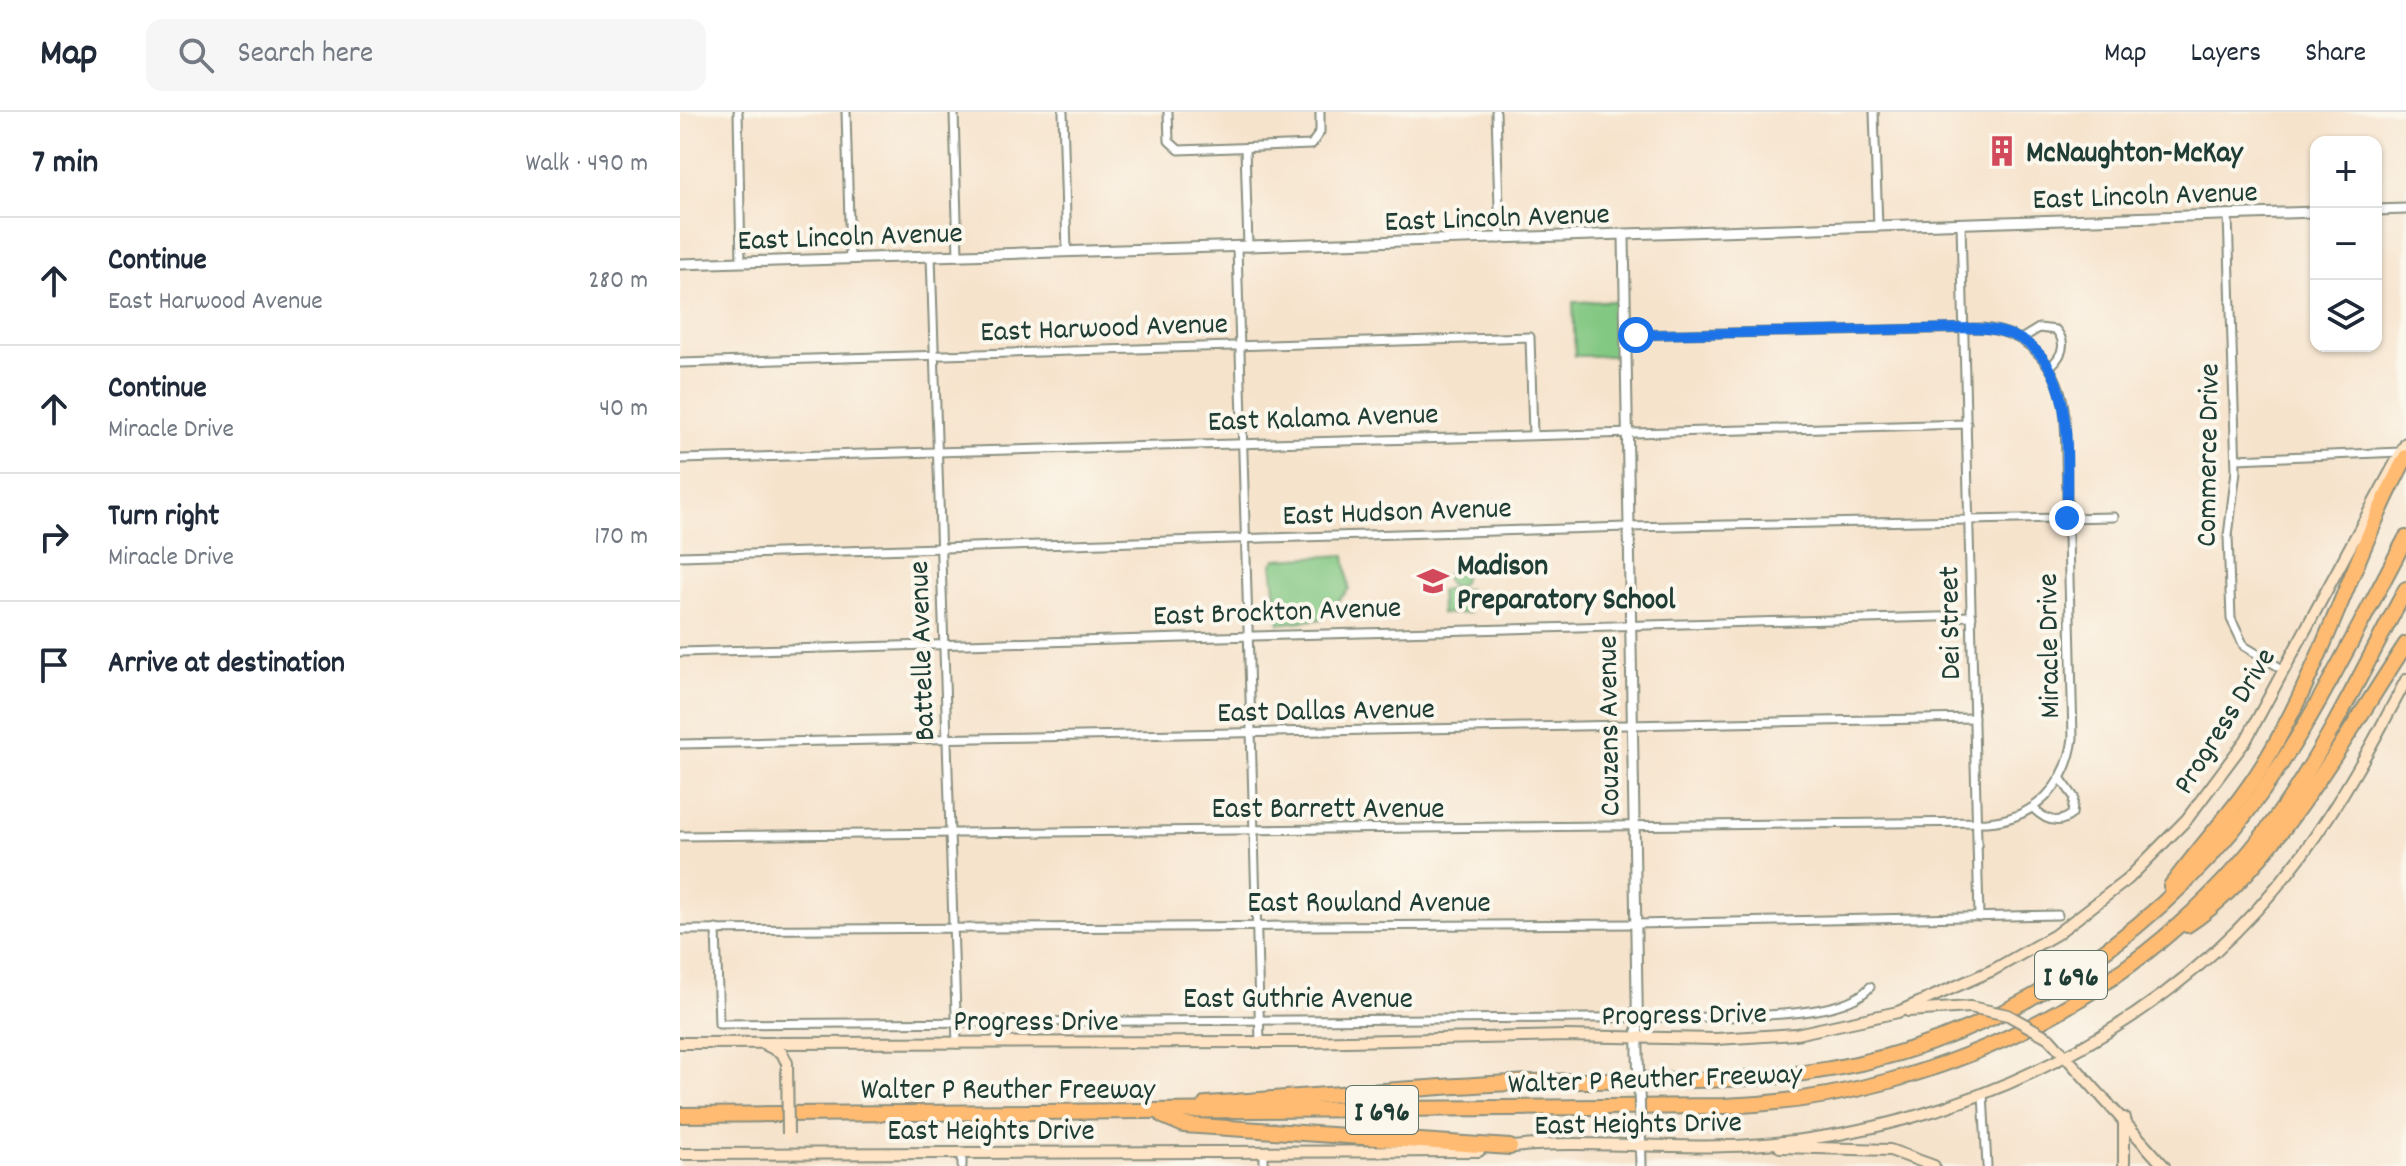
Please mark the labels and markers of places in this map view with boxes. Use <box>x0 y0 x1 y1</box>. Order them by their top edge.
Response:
building icon: McNaughton-McKay <box>1985 134 2019 168</box>
place label: McNaughton-McKay <box>2026 134 2244 177</box>
place label: Madison Preparatory School <box>1457 547 1676 624</box>
school or university icon: Madison Preparatory School <box>1416 564 1450 598</box>

